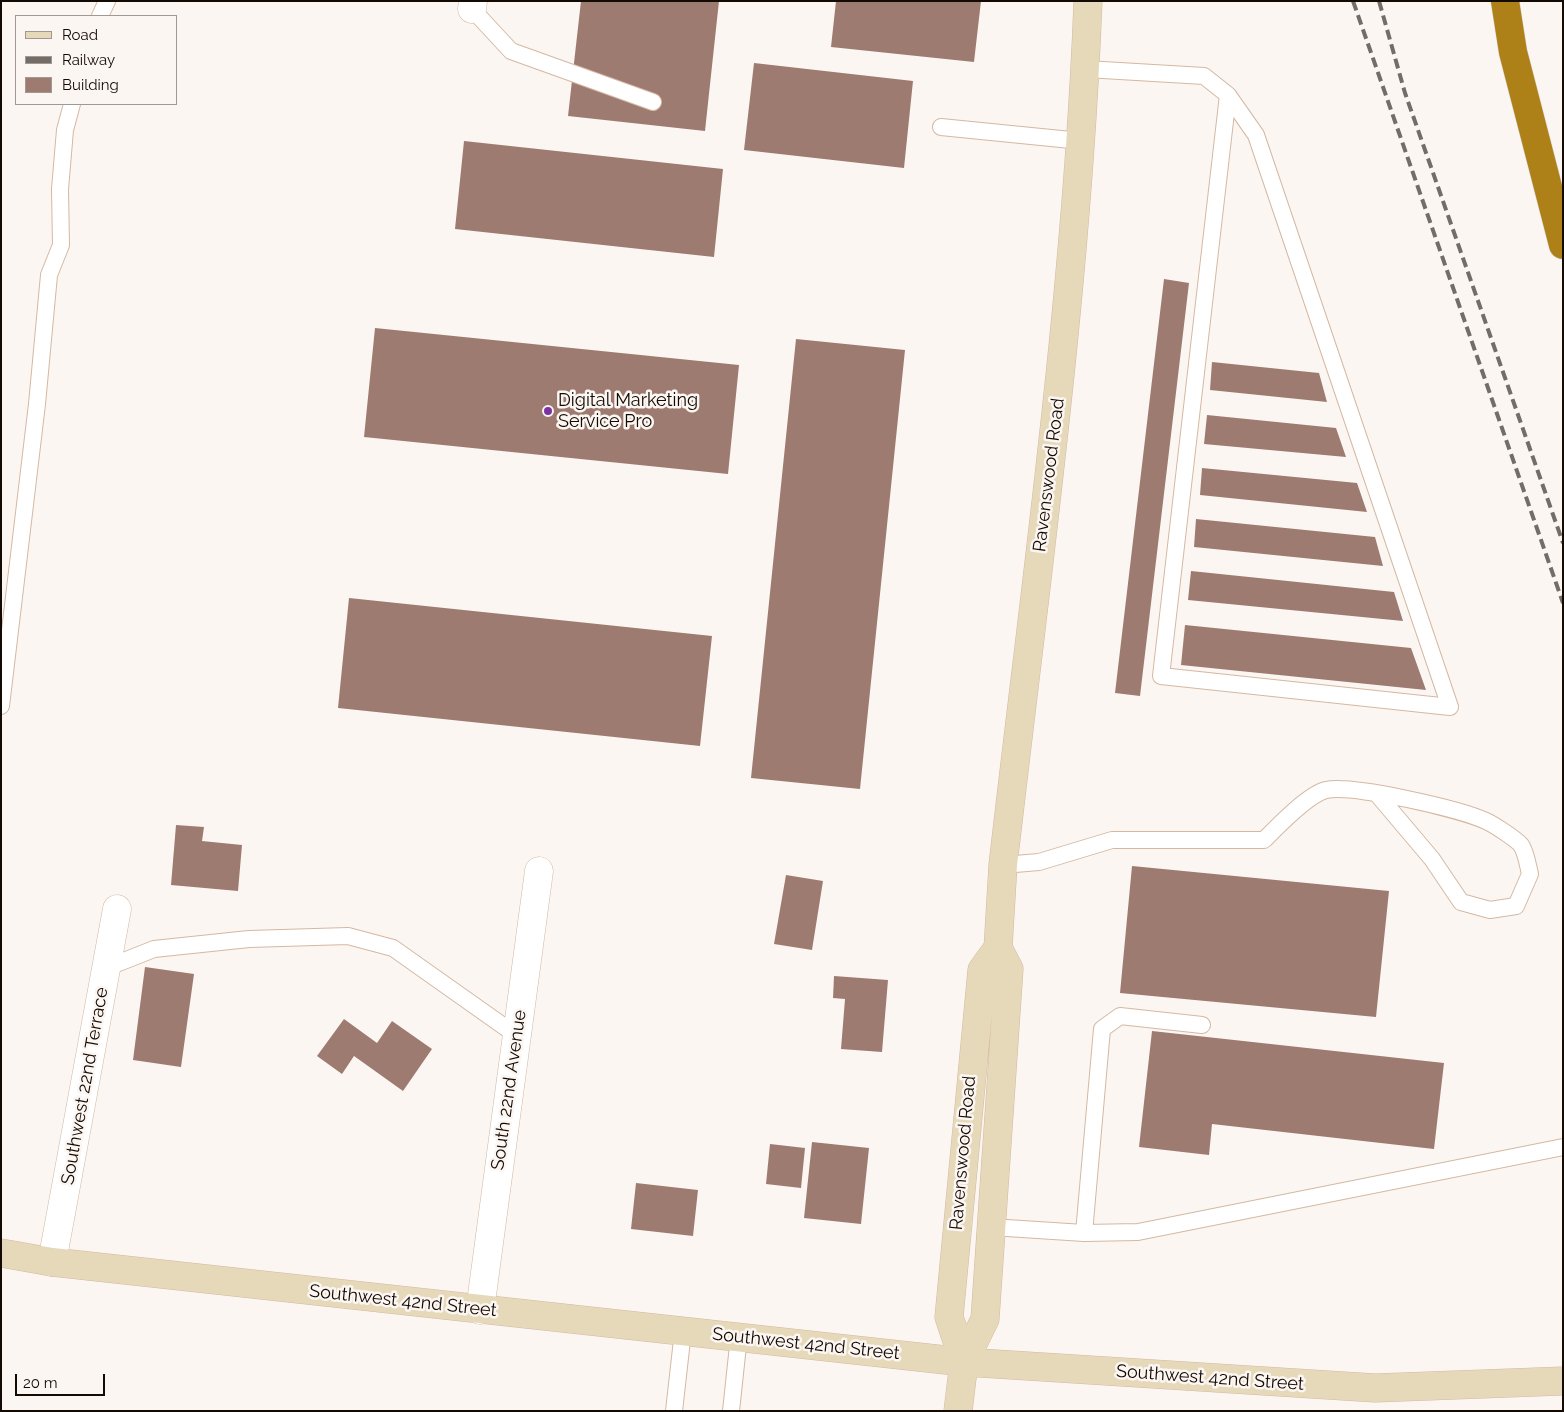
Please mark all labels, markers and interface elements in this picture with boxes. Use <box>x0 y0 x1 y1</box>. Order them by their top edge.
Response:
legend <box>15 15 178 105</box>
text: Road <box>62 26 98 44</box>
text: Railway <box>62 51 115 69</box>
text: Building <box>62 76 119 94</box>
place label: Digital Marketing Service Pro <box>558 390 698 432</box>
street label: Ravenswood Road <box>1029 397 1069 553</box>
marker: Digital Marketing Service Pro <box>542 405 554 417</box>
street label: Southwest 22nd Terrace <box>57 986 113 1186</box>
street label: South 22nd Avenue <box>487 1008 531 1172</box>
street label: Ravenswood Road <box>946 1075 980 1231</box>
street label: Southwest 42nd Street <box>308 1280 498 1322</box>
street label: Southwest 42nd Street <box>711 1323 901 1365</box>
street label: Southwest 42nd Street <box>1115 1361 1305 1395</box>
scale bar <box>18 1364 108 1396</box>
text: 20 m <box>23 1374 58 1392</box>

